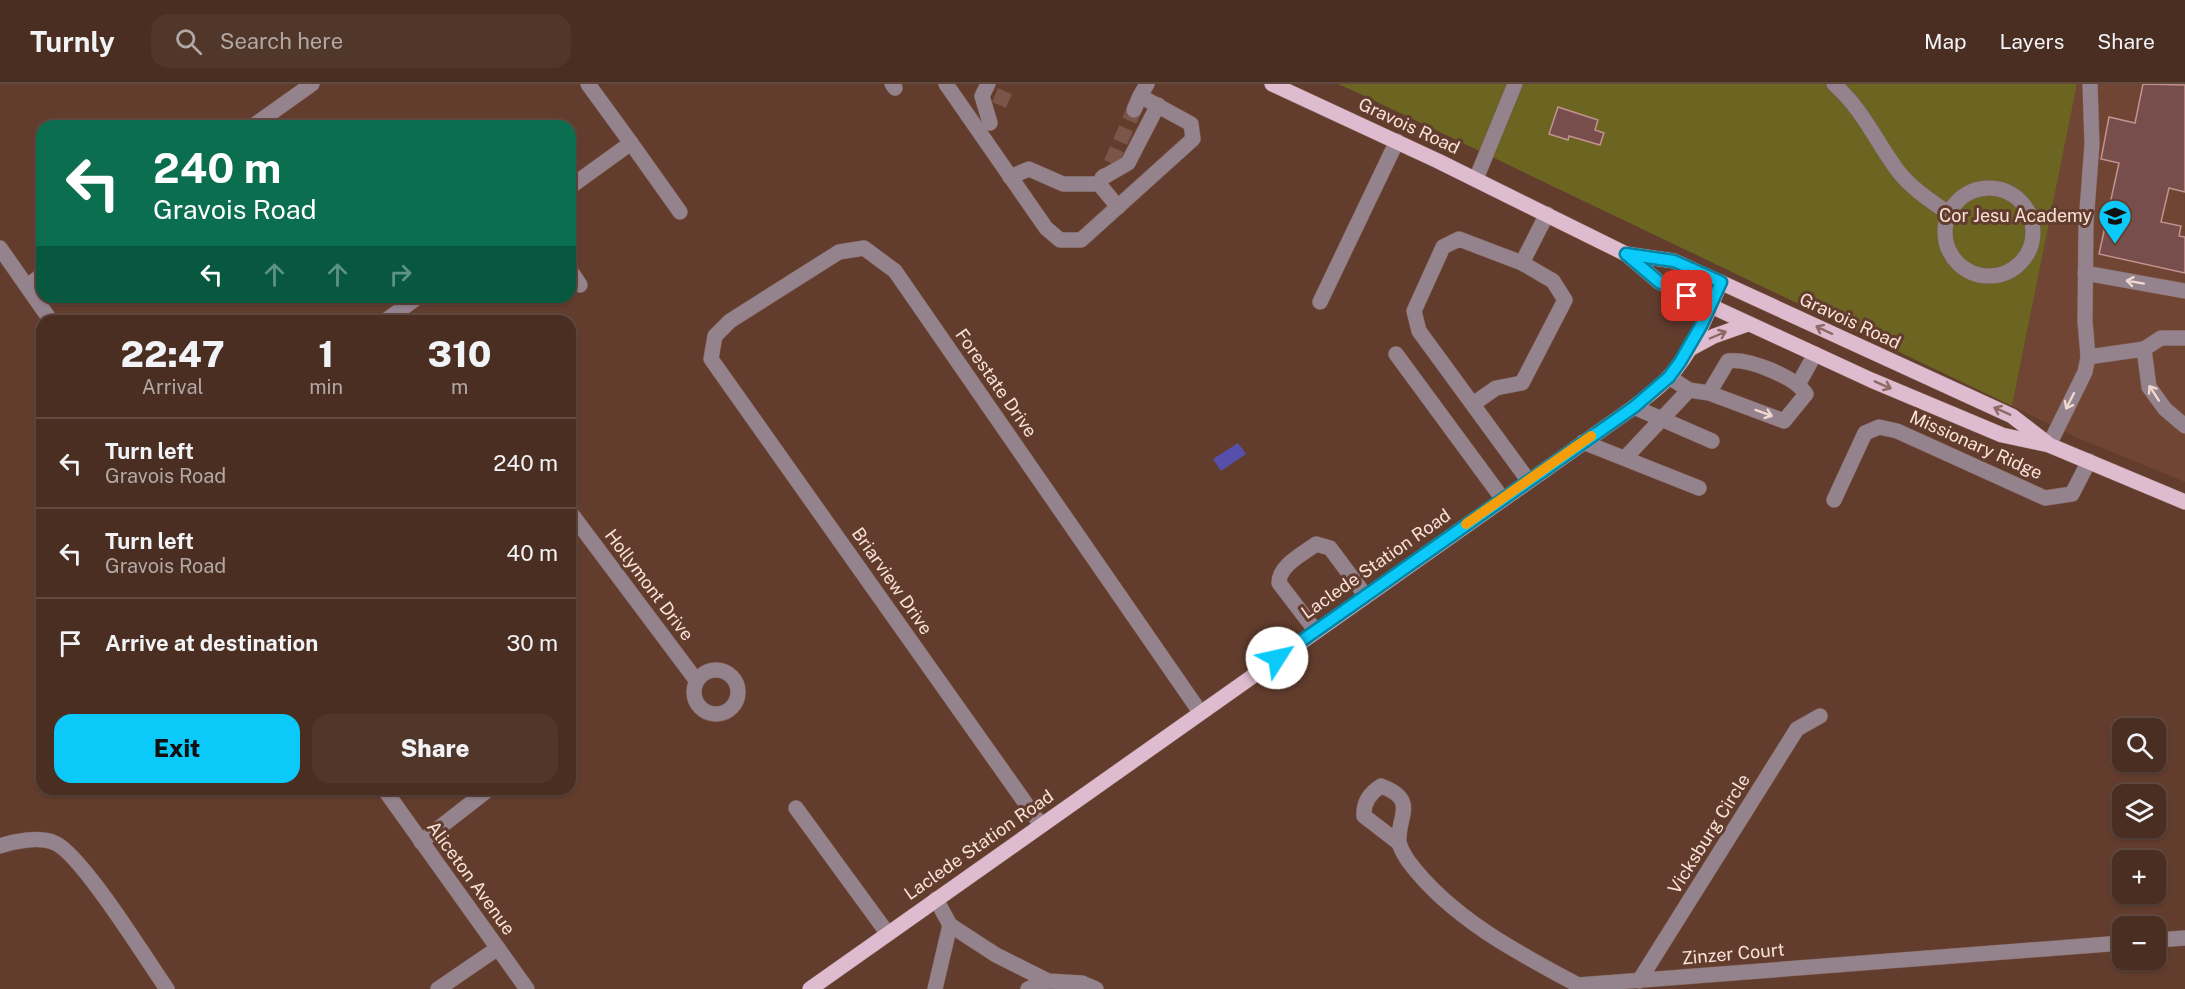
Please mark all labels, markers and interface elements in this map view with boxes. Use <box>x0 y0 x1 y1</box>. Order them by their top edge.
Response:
search box <box>151 14 571 68</box>
text: Turnly <box>30 25 115 58</box>
icon: search <box>172 25 205 58</box>
text: Search here <box>220 28 343 54</box>
text: Map <box>1924 29 1967 54</box>
text: Layers <box>2000 29 2064 54</box>
text: Share <box>2097 29 2155 54</box>
street label: Gravois Road <box>1355 93 1463 158</box>
text: 240 m <box>153 143 281 192</box>
icon: left <box>54 144 132 222</box>
text: Gravois Road <box>153 193 317 225</box>
school or university icon: Cor Jesu Academy <box>2097 198 2133 245</box>
place label: Cor Jesu Academy <box>1939 205 2092 226</box>
icon: left <box>195 258 228 291</box>
icon: ahead <box>258 258 291 291</box>
icon: ahead <box>321 258 354 291</box>
icon: right <box>384 258 417 291</box>
pin <box>1661 270 1712 321</box>
one-way arrow <box>2126 276 2145 287</box>
icon: arrive <box>1670 279 1703 312</box>
street label: Gravois Road <box>1796 288 1904 353</box>
one-way arrow <box>1816 324 1834 336</box>
street label: Forestate Drive <box>951 325 1042 441</box>
one-way arrow <box>1708 329 1726 341</box>
text: 22:47 <box>120 333 225 375</box>
text: 1 <box>318 333 334 375</box>
text: 310 <box>428 333 492 375</box>
text: Arrival <box>142 375 204 399</box>
text: min <box>309 375 343 399</box>
text: m <box>451 375 468 399</box>
one-way arrow <box>1873 380 1891 391</box>
one-way arrow <box>2147 385 2159 402</box>
one-way arrow <box>2064 392 2076 410</box>
one-way arrow <box>1993 405 2011 416</box>
street label: Missionary Ridge <box>1907 406 2046 483</box>
one-way arrow <box>1754 409 1772 420</box>
text: Turn left <box>105 438 194 464</box>
icon: left <box>54 447 87 480</box>
text: 240 m <box>493 450 558 476</box>
text: Gravois Road <box>105 464 226 488</box>
street label: Laclede Station Road <box>1297 504 1454 623</box>
street label: Briarview Drive <box>848 523 937 638</box>
street label: Hollymont Drive <box>601 525 698 645</box>
text: Turn left <box>105 528 194 554</box>
icon: left <box>54 537 87 570</box>
text: 40 m <box>506 540 558 566</box>
text: Gravois Road <box>105 554 226 578</box>
position arrow <box>1245 626 1309 690</box>
icon: arrive <box>54 627 87 660</box>
text: Arrive at destination <box>105 630 318 656</box>
text: 30 m <box>506 630 558 656</box>
button: Exit <box>54 714 300 783</box>
button: Share <box>312 714 558 783</box>
map controls <box>2112 718 2166 970</box>
button: search <box>2112 718 2166 772</box>
street label: Vicksburg Circle <box>1663 770 1754 898</box>
button: layers <box>2112 784 2166 838</box>
street label: Laclede Station Road <box>900 785 1057 904</box>
street label: Aliceton Avenue <box>423 817 520 939</box>
button: + <box>2112 850 2166 904</box>
button: − <box>2112 916 2166 970</box>
street label: Zinzer Court <box>1681 939 1785 968</box>

